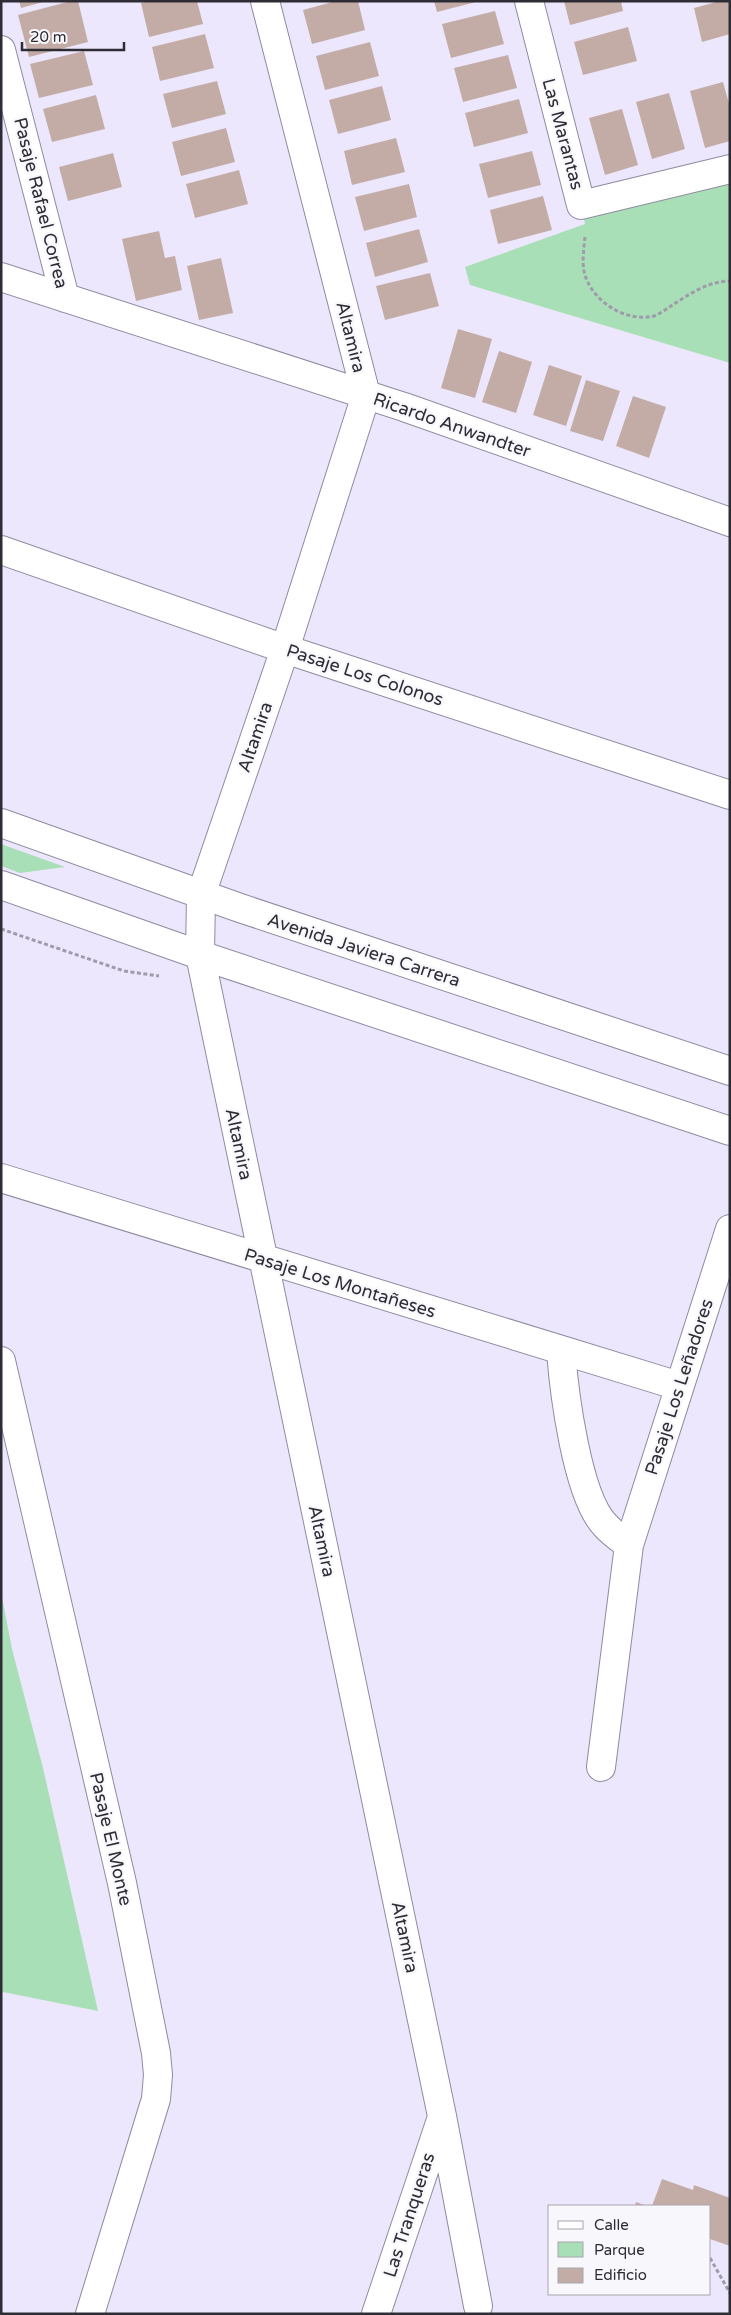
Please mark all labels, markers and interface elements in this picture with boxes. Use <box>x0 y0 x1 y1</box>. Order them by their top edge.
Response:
scale bar <box>22 20 125 52</box>
text: 20 m <box>30 28 67 46</box>
street label: Las Marantas <box>538 76 588 192</box>
street label: Pasaje Rafael Correa <box>9 115 73 291</box>
street label: Altamira <box>332 299 370 375</box>
street label: Ricardo Anwandter <box>370 388 534 462</box>
street label: Pasaje Los Colonos <box>284 639 446 711</box>
street label: Altamira <box>233 699 277 775</box>
street label: Avenida Javiera Carrera <box>265 908 463 992</box>
street label: Altamira <box>221 1106 257 1182</box>
street label: Pasaje Los Montañeses <box>242 1243 438 1323</box>
street label: Pasaje Los Leñadores <box>640 1296 718 1478</box>
street label: Altamira <box>304 1503 340 1579</box>
street label: Pasaje El Monte <box>85 1770 137 1908</box>
street label: Altamira <box>387 1899 423 1975</box>
street label: Las Tranqueras <box>378 2150 440 2280</box>
legend <box>548 2205 711 2295</box>
text: Calle <box>594 2216 629 2234</box>
text: Parque <box>594 2241 645 2259</box>
text: Edificio <box>594 2266 647 2284</box>

